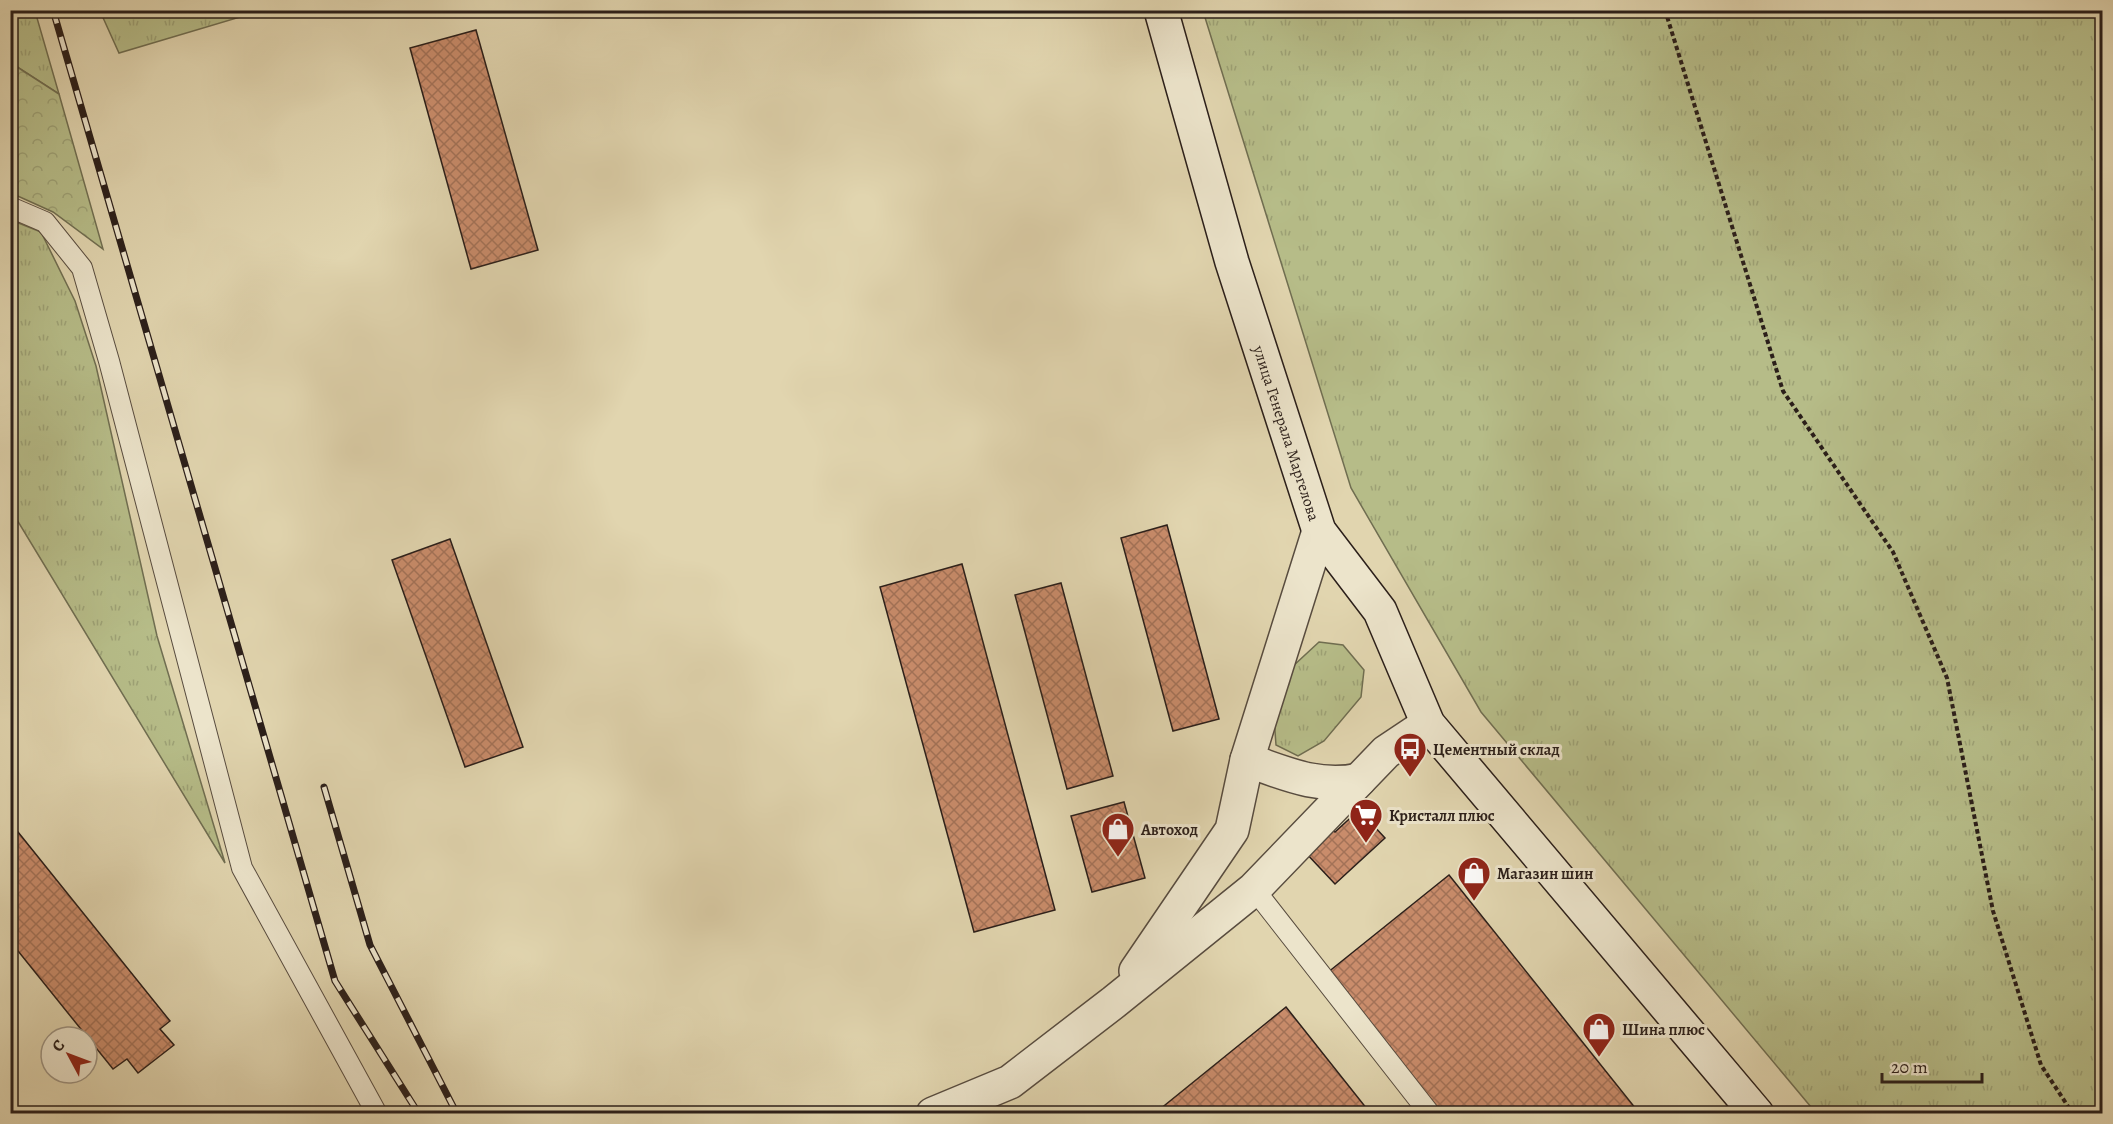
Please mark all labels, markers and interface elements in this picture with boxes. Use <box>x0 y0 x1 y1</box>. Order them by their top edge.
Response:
street label: улица Генерала Маргелова <box>1247 342 1325 524</box>
bus stop icon: Цементный склад <box>1392 731 1428 778</box>
place label: Цементный склад <box>1433 739 1560 761</box>
supermarket icon: Кристалл плюс <box>1348 797 1384 844</box>
place label: Кристалл плюс <box>1389 805 1495 827</box>
shop icon: Автоход <box>1100 811 1136 858</box>
place label: Автоход <box>1140 819 1198 841</box>
shop icon: Магазин шин <box>1456 855 1492 902</box>
place label: Магазин шин <box>1497 863 1593 885</box>
shop icon: Шина плюс <box>1581 1011 1617 1058</box>
place label: Шина плюс <box>1622 1019 1705 1041</box>
north arrow <box>39 1025 99 1085</box>
text: С <box>47 1035 70 1057</box>
scale bar <box>1882 1046 1982 1084</box>
text: 20 m <box>1891 1055 1928 1079</box>

